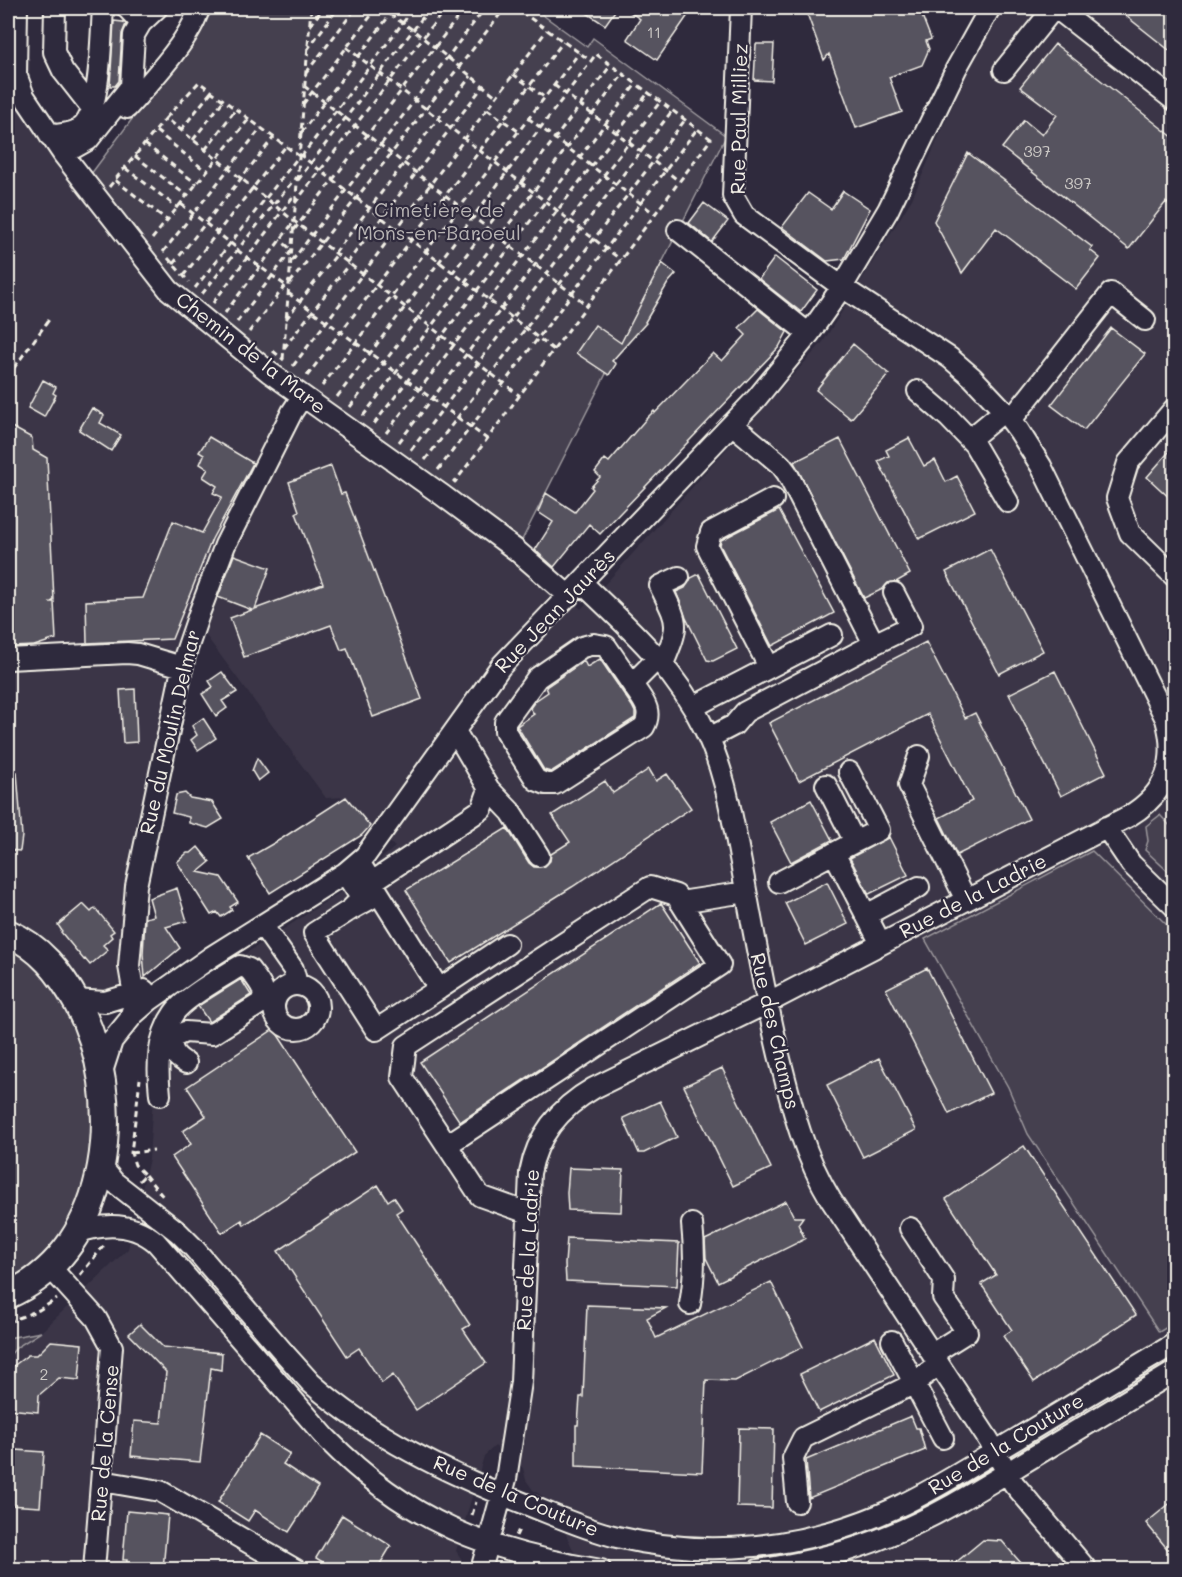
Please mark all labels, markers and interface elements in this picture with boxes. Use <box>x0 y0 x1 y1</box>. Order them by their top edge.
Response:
house number: 11 <box>647 21 661 42</box>
street label: Rue Paul Milliez <box>724 43 752 195</box>
house number: 397 <box>1023 140 1051 161</box>
house number: 397 <box>1064 172 1092 193</box>
park label: Cimetière de Mons-en-Baroeul <box>357 196 521 245</box>
street label: Chemin de la Mare <box>171 285 332 419</box>
street label: Rue Jean Jaurès <box>488 543 620 678</box>
street label: Rue du Moulin Delmar <box>133 627 205 837</box>
street label: Rue de la Ladrie <box>894 847 1051 943</box>
street label: Rue des Champs <box>745 950 807 1112</box>
street label: Rue de la Ladrie <box>510 1168 544 1332</box>
house number: 2 <box>40 1363 48 1384</box>
street label: Rue de la Cense <box>84 1363 124 1523</box>
street label: Rue de la Couture <box>923 1386 1088 1500</box>
street label: Rue de la Couture <box>430 1449 603 1542</box>

